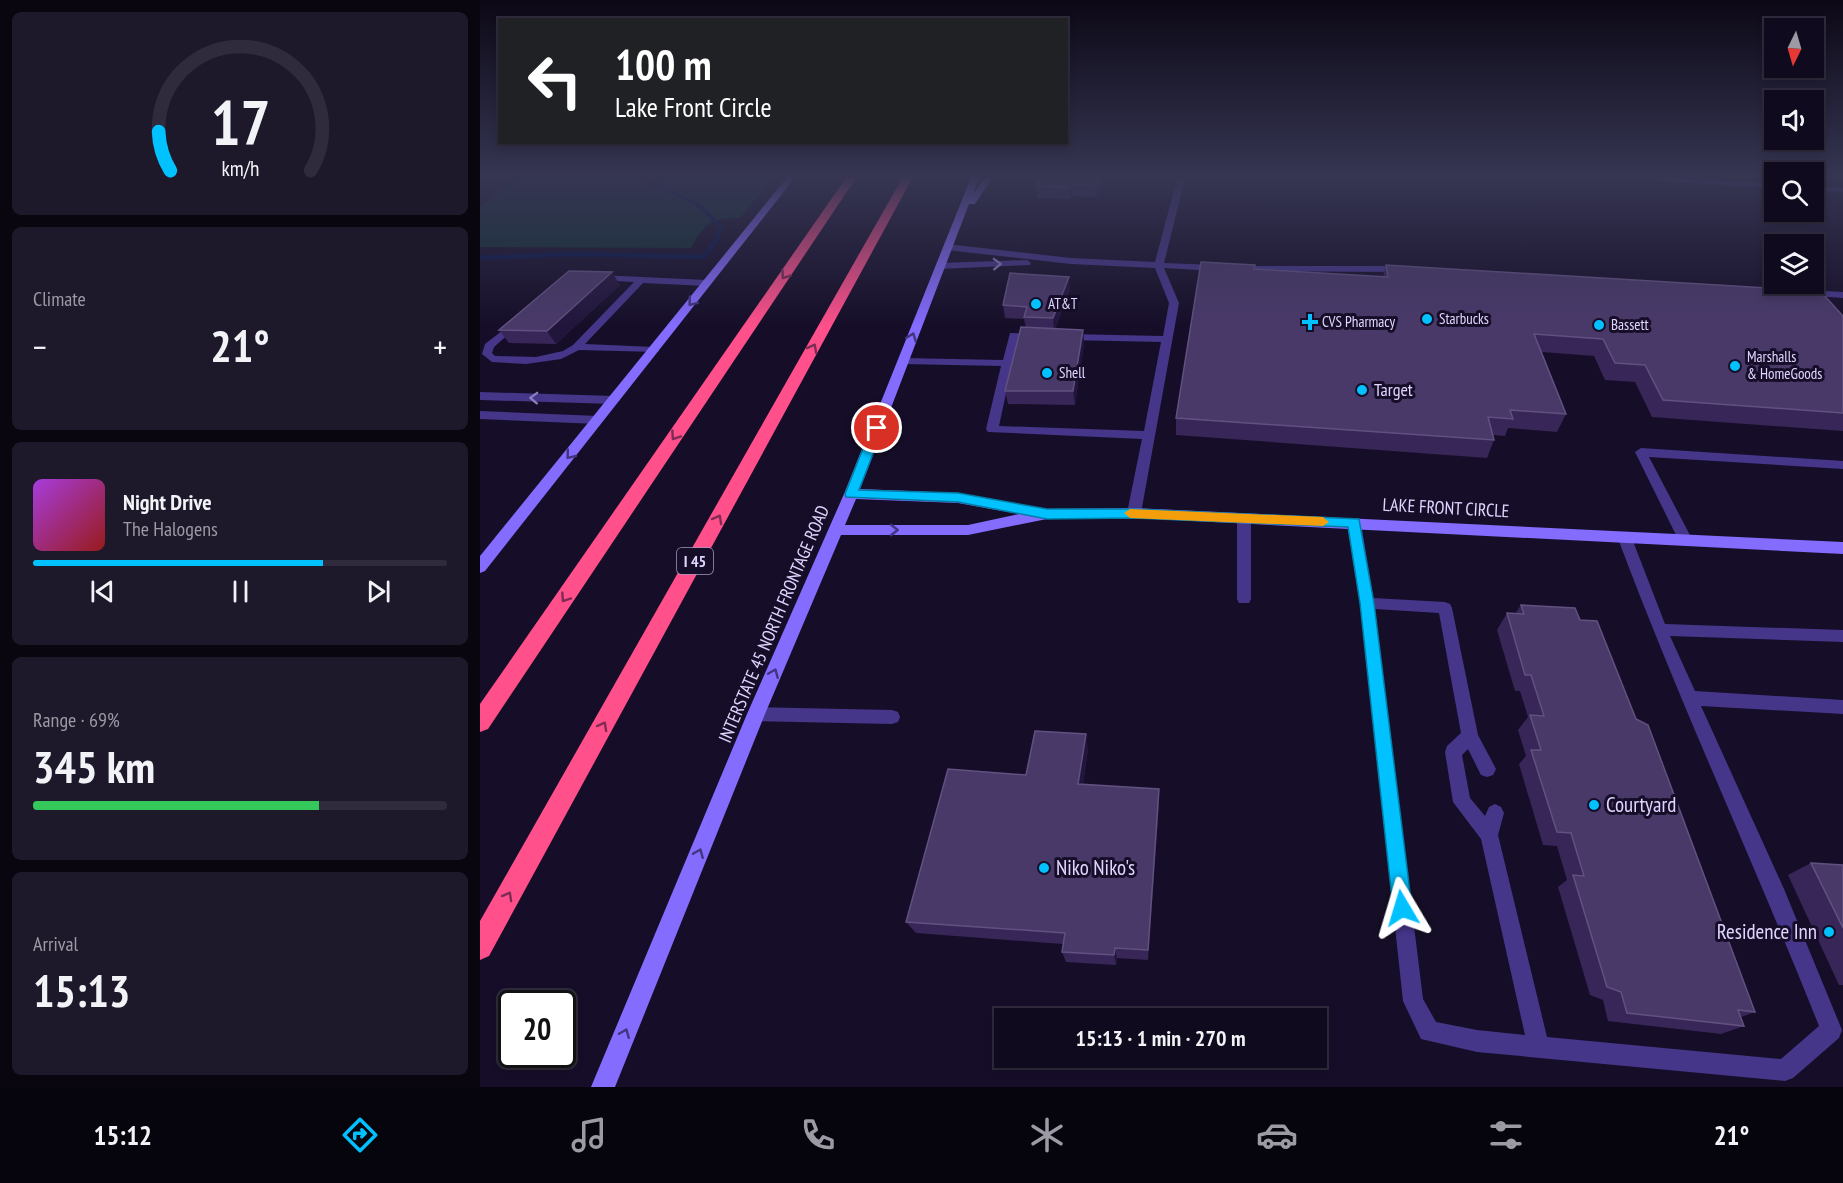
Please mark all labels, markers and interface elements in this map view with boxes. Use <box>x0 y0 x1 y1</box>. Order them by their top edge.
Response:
north arrow <box>1764 18 1824 78</box>
map controls <box>1764 18 1824 294</box>
text: 100 m <box>615 37 712 92</box>
icon: left <box>516 42 594 120</box>
text: 17 <box>210 81 270 162</box>
text: Lake Front Circle <box>615 90 772 124</box>
button: sound <box>1764 90 1824 150</box>
text: km/h <box>221 154 259 182</box>
button: search <box>1764 162 1824 222</box>
button: layers <box>1764 234 1824 294</box>
one-way arrow <box>993 258 1002 270</box>
one-way arrow <box>781 269 792 280</box>
text: Climate <box>33 286 86 312</box>
place label: AT&T <box>1048 294 1078 313</box>
one-way arrow <box>688 296 699 307</box>
marker: AT&T <box>1029 297 1043 311</box>
place label: Starbucks <box>1439 309 1489 328</box>
place label: CVS Pharmacy <box>1322 312 1395 331</box>
marker: Starbucks <box>1420 312 1434 326</box>
marker: CVS Pharmacy <box>1303 315 1317 329</box>
place label: Bassett <box>1611 315 1649 334</box>
text: 21° <box>210 316 270 374</box>
marker: Bassett <box>1592 318 1606 332</box>
text: − <box>33 325 47 368</box>
text: + <box>433 325 447 368</box>
one-way arrow <box>905 332 918 343</box>
one-way arrow <box>806 344 817 354</box>
place label: Marshalls & HomeGoods <box>1747 347 1822 383</box>
marker: Marshalls & HomeGoods <box>1728 359 1742 373</box>
place label: Shell <box>1059 363 1086 382</box>
marker: Shell <box>1040 366 1054 380</box>
place label: Target <box>1374 378 1413 401</box>
marker: Target <box>1355 383 1369 397</box>
one-way arrow <box>530 391 539 404</box>
pin <box>851 402 902 453</box>
icon: arrive <box>860 411 893 444</box>
one-way arrow <box>671 430 682 441</box>
one-way arrow <box>567 448 578 459</box>
text: Night Drive <box>123 488 212 516</box>
street label: LAKE FRONT CIRCLE <box>1382 493 1510 522</box>
street label: INTERSTATE 45 NORTH FRONTAGE ROAD <box>713 502 834 746</box>
one-way arrow <box>711 514 722 525</box>
text: The Halogens <box>123 516 218 542</box>
one-way arrow <box>890 524 899 536</box>
road number: I 45 <box>677 548 713 574</box>
icon: previous <box>86 575 119 608</box>
icon: pause <box>224 575 257 608</box>
icon: next <box>362 575 395 608</box>
one-way arrow <box>561 591 572 602</box>
one-way arrow <box>767 668 779 679</box>
text: Range · 69% <box>33 707 120 733</box>
one-way arrow <box>596 722 607 732</box>
text: 345 km <box>33 737 155 795</box>
place label: Courtyard <box>1606 791 1676 818</box>
marker: Courtyard <box>1587 798 1601 812</box>
one-way arrow <box>692 848 704 859</box>
place label: Niko Niko's <box>1056 854 1135 881</box>
marker: Niko Niko's <box>1037 861 1051 875</box>
position arrow <box>1370 876 1434 940</box>
one-way arrow <box>501 892 513 902</box>
place label: Residence Inn <box>1717 918 1817 945</box>
marker: Residence Inn <box>1822 925 1836 939</box>
text: Arrival <box>33 931 78 957</box>
text: 15:13 <box>33 961 130 1019</box>
speed limit sign: 20 <box>498 990 576 1068</box>
text: 15:13 · 1 min · 270 m <box>1075 1024 1246 1052</box>
one-way arrow <box>618 1028 630 1039</box>
icon: directions <box>339 1114 381 1156</box>
icon: music <box>568 1114 610 1156</box>
icon: phone <box>797 1114 839 1156</box>
icon: climate <box>1026 1114 1068 1156</box>
icon: car <box>1256 1114 1298 1156</box>
icon: filters <box>1485 1114 1527 1156</box>
text: 15:12 <box>94 1118 152 1152</box>
text: 21° <box>1714 1118 1749 1152</box>

